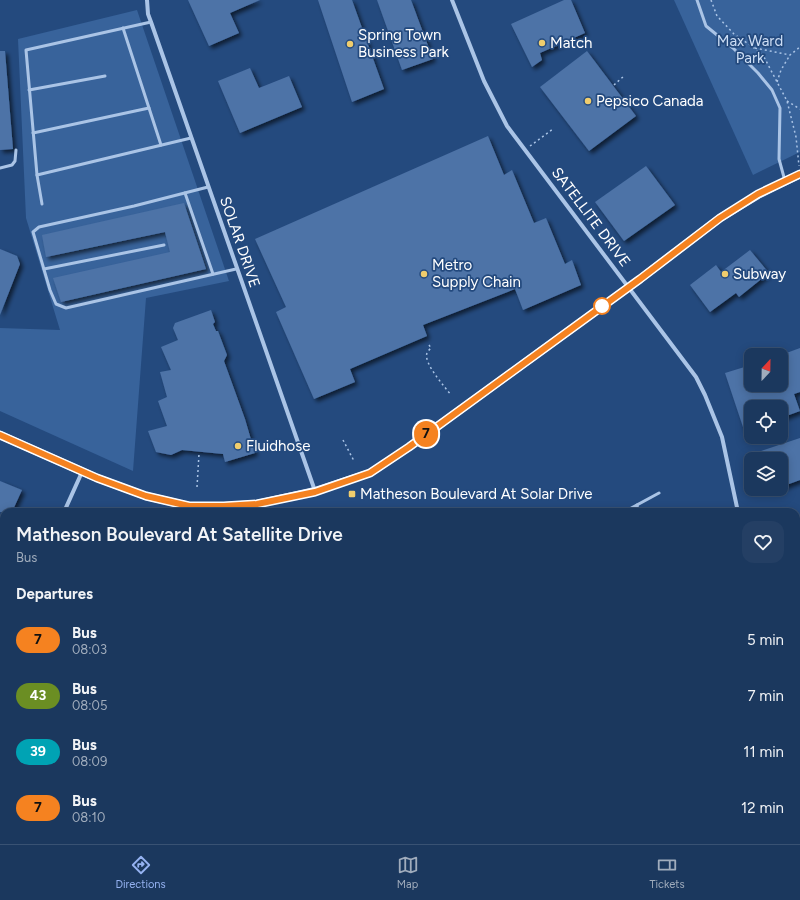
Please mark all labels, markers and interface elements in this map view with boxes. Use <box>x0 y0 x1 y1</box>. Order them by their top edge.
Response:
place label: Spring Town Business Park <box>358 26 450 61</box>
park label: Max Ward Park <box>717 32 783 67</box>
place label: Match <box>550 34 592 52</box>
marker: Match <box>537 38 547 48</box>
marker: Spring Town Business Park <box>345 39 355 49</box>
place label: Pepsico Canada <box>596 92 704 110</box>
marker: Pepsico Canada <box>583 96 593 106</box>
street label: SATELLITE DRIVE <box>548 164 634 270</box>
street label: SOLAR DRIVE <box>216 194 264 290</box>
place label: Metro Supply Chain <box>432 256 521 291</box>
place label: Subway <box>733 265 786 283</box>
marker: Metro Supply Chain <box>419 269 429 279</box>
marker: Subway <box>720 269 730 279</box>
unlabelled marker <box>593 297 611 315</box>
north arrow <box>744 348 788 392</box>
map controls <box>744 348 788 496</box>
button: locate <box>744 400 788 444</box>
line badge: 7 <box>413 421 439 447</box>
text: 7 <box>422 425 430 442</box>
place label: Fluidhose <box>246 437 310 455</box>
marker: Fluidhose <box>233 441 243 451</box>
button: layers <box>744 452 788 496</box>
place label: Matheson Boulevard At Solar Drive <box>360 485 593 503</box>
marker: Matheson Boulevard At Solar Drive <box>347 489 357 499</box>
button: heart <box>742 521 784 563</box>
text: Matheson Boulevard At Satellite Drive <box>16 523 343 546</box>
text: Bus <box>16 550 37 565</box>
text: Departures <box>16 585 93 603</box>
text: Bus <box>72 624 97 642</box>
text: 7 <box>34 631 42 648</box>
text: 5 min <box>747 631 784 649</box>
text: 08:03 <box>72 642 107 657</box>
text: Bus <box>72 680 97 698</box>
text: 43 <box>30 687 46 704</box>
text: 7 min <box>748 687 784 705</box>
text: 08:05 <box>72 698 107 713</box>
text: Bus <box>72 736 97 754</box>
text: 39 <box>30 743 46 760</box>
text: 11 min <box>743 743 784 761</box>
text: 08:09 <box>72 754 107 769</box>
text: Bus <box>72 792 97 810</box>
text: 7 <box>34 799 42 816</box>
text: 12 min <box>741 799 784 817</box>
text: 08:10 <box>72 810 105 825</box>
tab: Directions <box>115 854 166 891</box>
tab: Map <box>397 854 419 891</box>
tab: Tickets <box>649 854 685 891</box>

